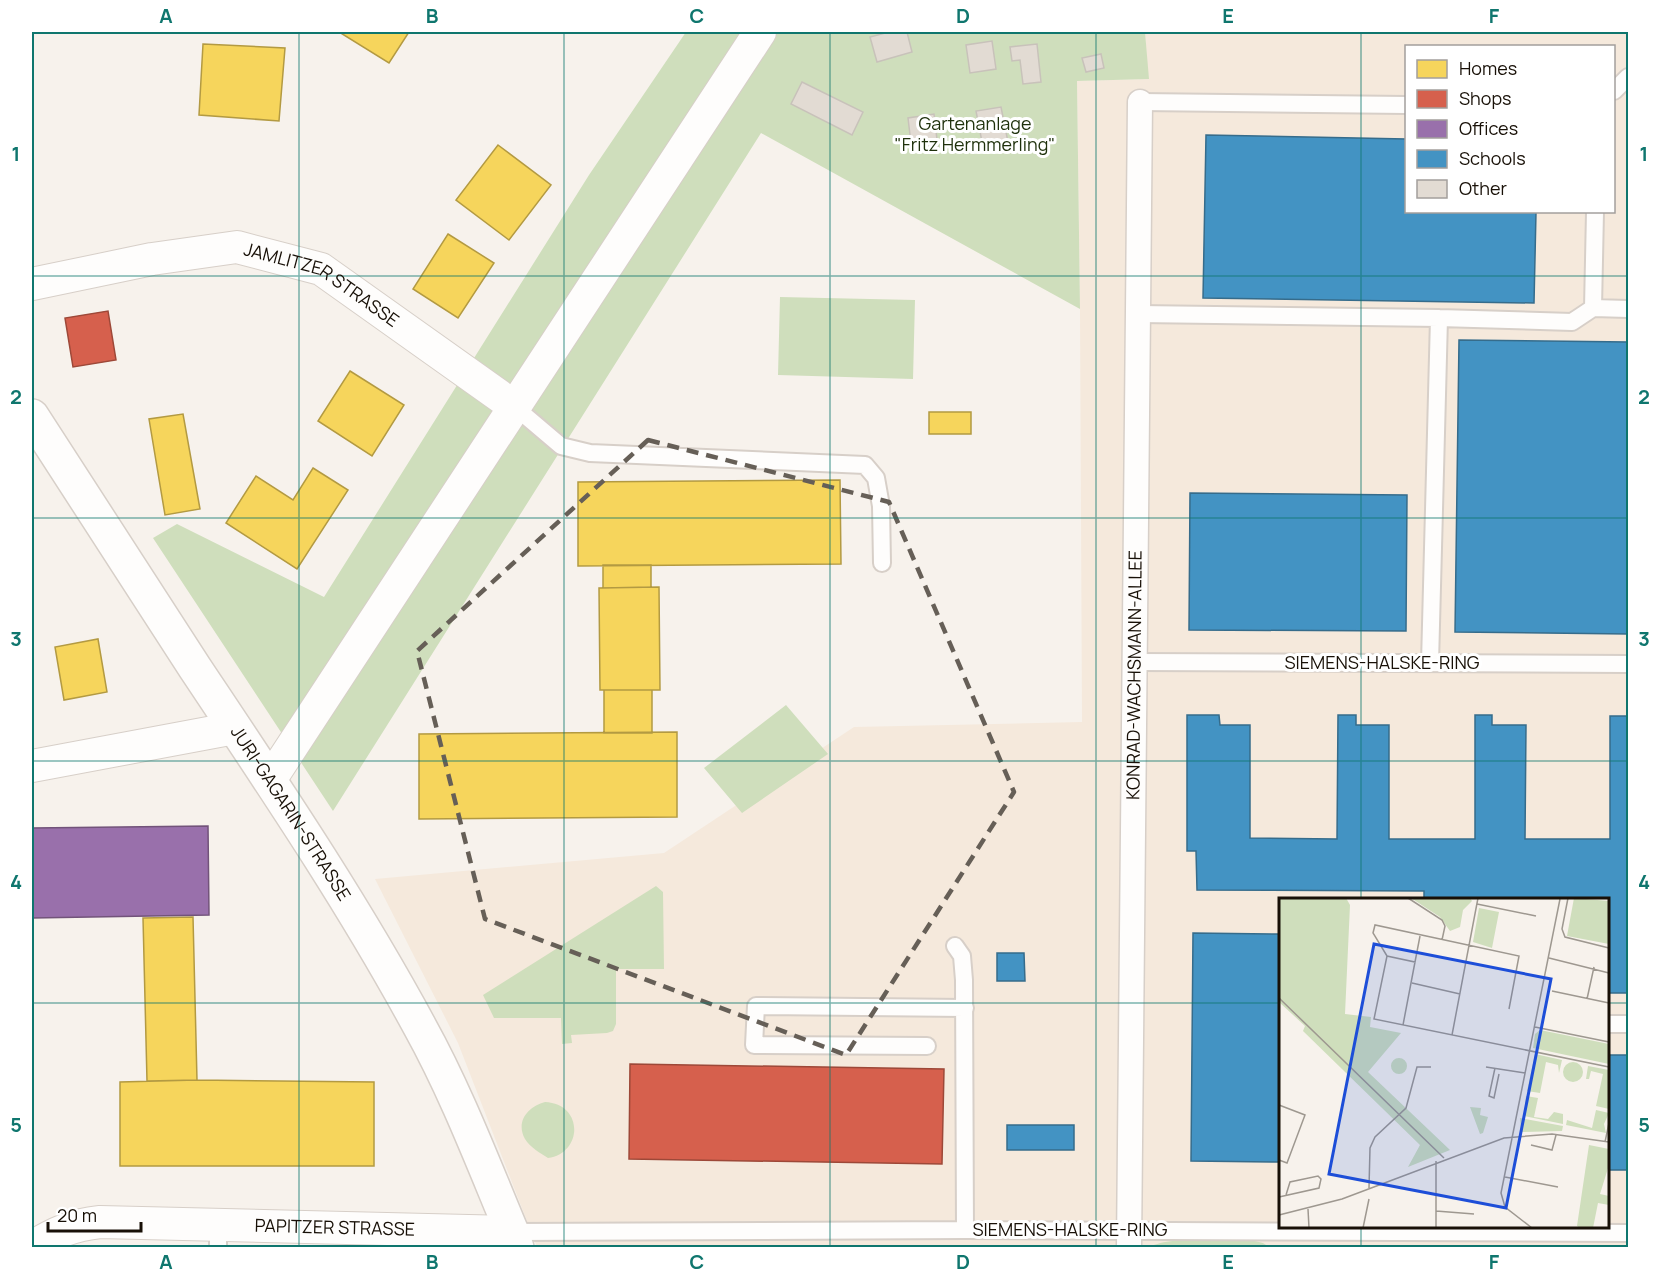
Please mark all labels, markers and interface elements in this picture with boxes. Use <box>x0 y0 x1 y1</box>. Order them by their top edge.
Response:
text: A <box>159 2 173 29</box>
text: B <box>426 2 439 29</box>
text: C <box>690 2 704 29</box>
text: D <box>956 2 970 29</box>
text: E <box>1222 2 1234 29</box>
text: F <box>1489 2 1500 29</box>
legend <box>1405 45 1615 213</box>
text: Homes <box>1459 56 1517 80</box>
text: Shops <box>1459 86 1511 110</box>
park label: Gartenanlage "Fritz Hermmerling" <box>895 111 1055 156</box>
text: Offices <box>1459 116 1518 140</box>
text: 1 <box>12 140 20 167</box>
text: 1 <box>1640 140 1648 167</box>
text: Schools <box>1459 146 1526 170</box>
text: Other <box>1459 176 1507 200</box>
street label: JAMLITZER STRASSE <box>242 236 404 332</box>
text: 2 <box>10 383 22 410</box>
text: 2 <box>1638 383 1650 410</box>
street label: KONRAD-WACHSMANN-ALLEE <box>1120 550 1147 800</box>
text: 3 <box>10 625 22 652</box>
text: 3 <box>1638 625 1650 652</box>
street label: SIEMENS-HALSKE-RING <box>1284 650 1480 674</box>
street label: JURI-GAGARIN-STRASSE <box>226 721 357 905</box>
text: 4 <box>10 868 22 895</box>
text: 4 <box>1638 868 1650 895</box>
inset map <box>1279 898 1609 1228</box>
text: 5 <box>10 1111 22 1138</box>
text: 5 <box>1638 1111 1650 1138</box>
scale bar <box>48 1195 141 1233</box>
text: 20 m <box>57 1203 97 1227</box>
street label: PAPITZER STRASSE <box>254 1213 415 1241</box>
street label: SIEMENS-HALSKE-RING <box>972 1217 1168 1241</box>
text: A <box>159 1248 173 1275</box>
text: B <box>426 1248 439 1275</box>
text: C <box>690 1248 704 1275</box>
text: D <box>956 1248 970 1275</box>
text: E <box>1222 1248 1234 1275</box>
text: F <box>1489 1248 1500 1275</box>

